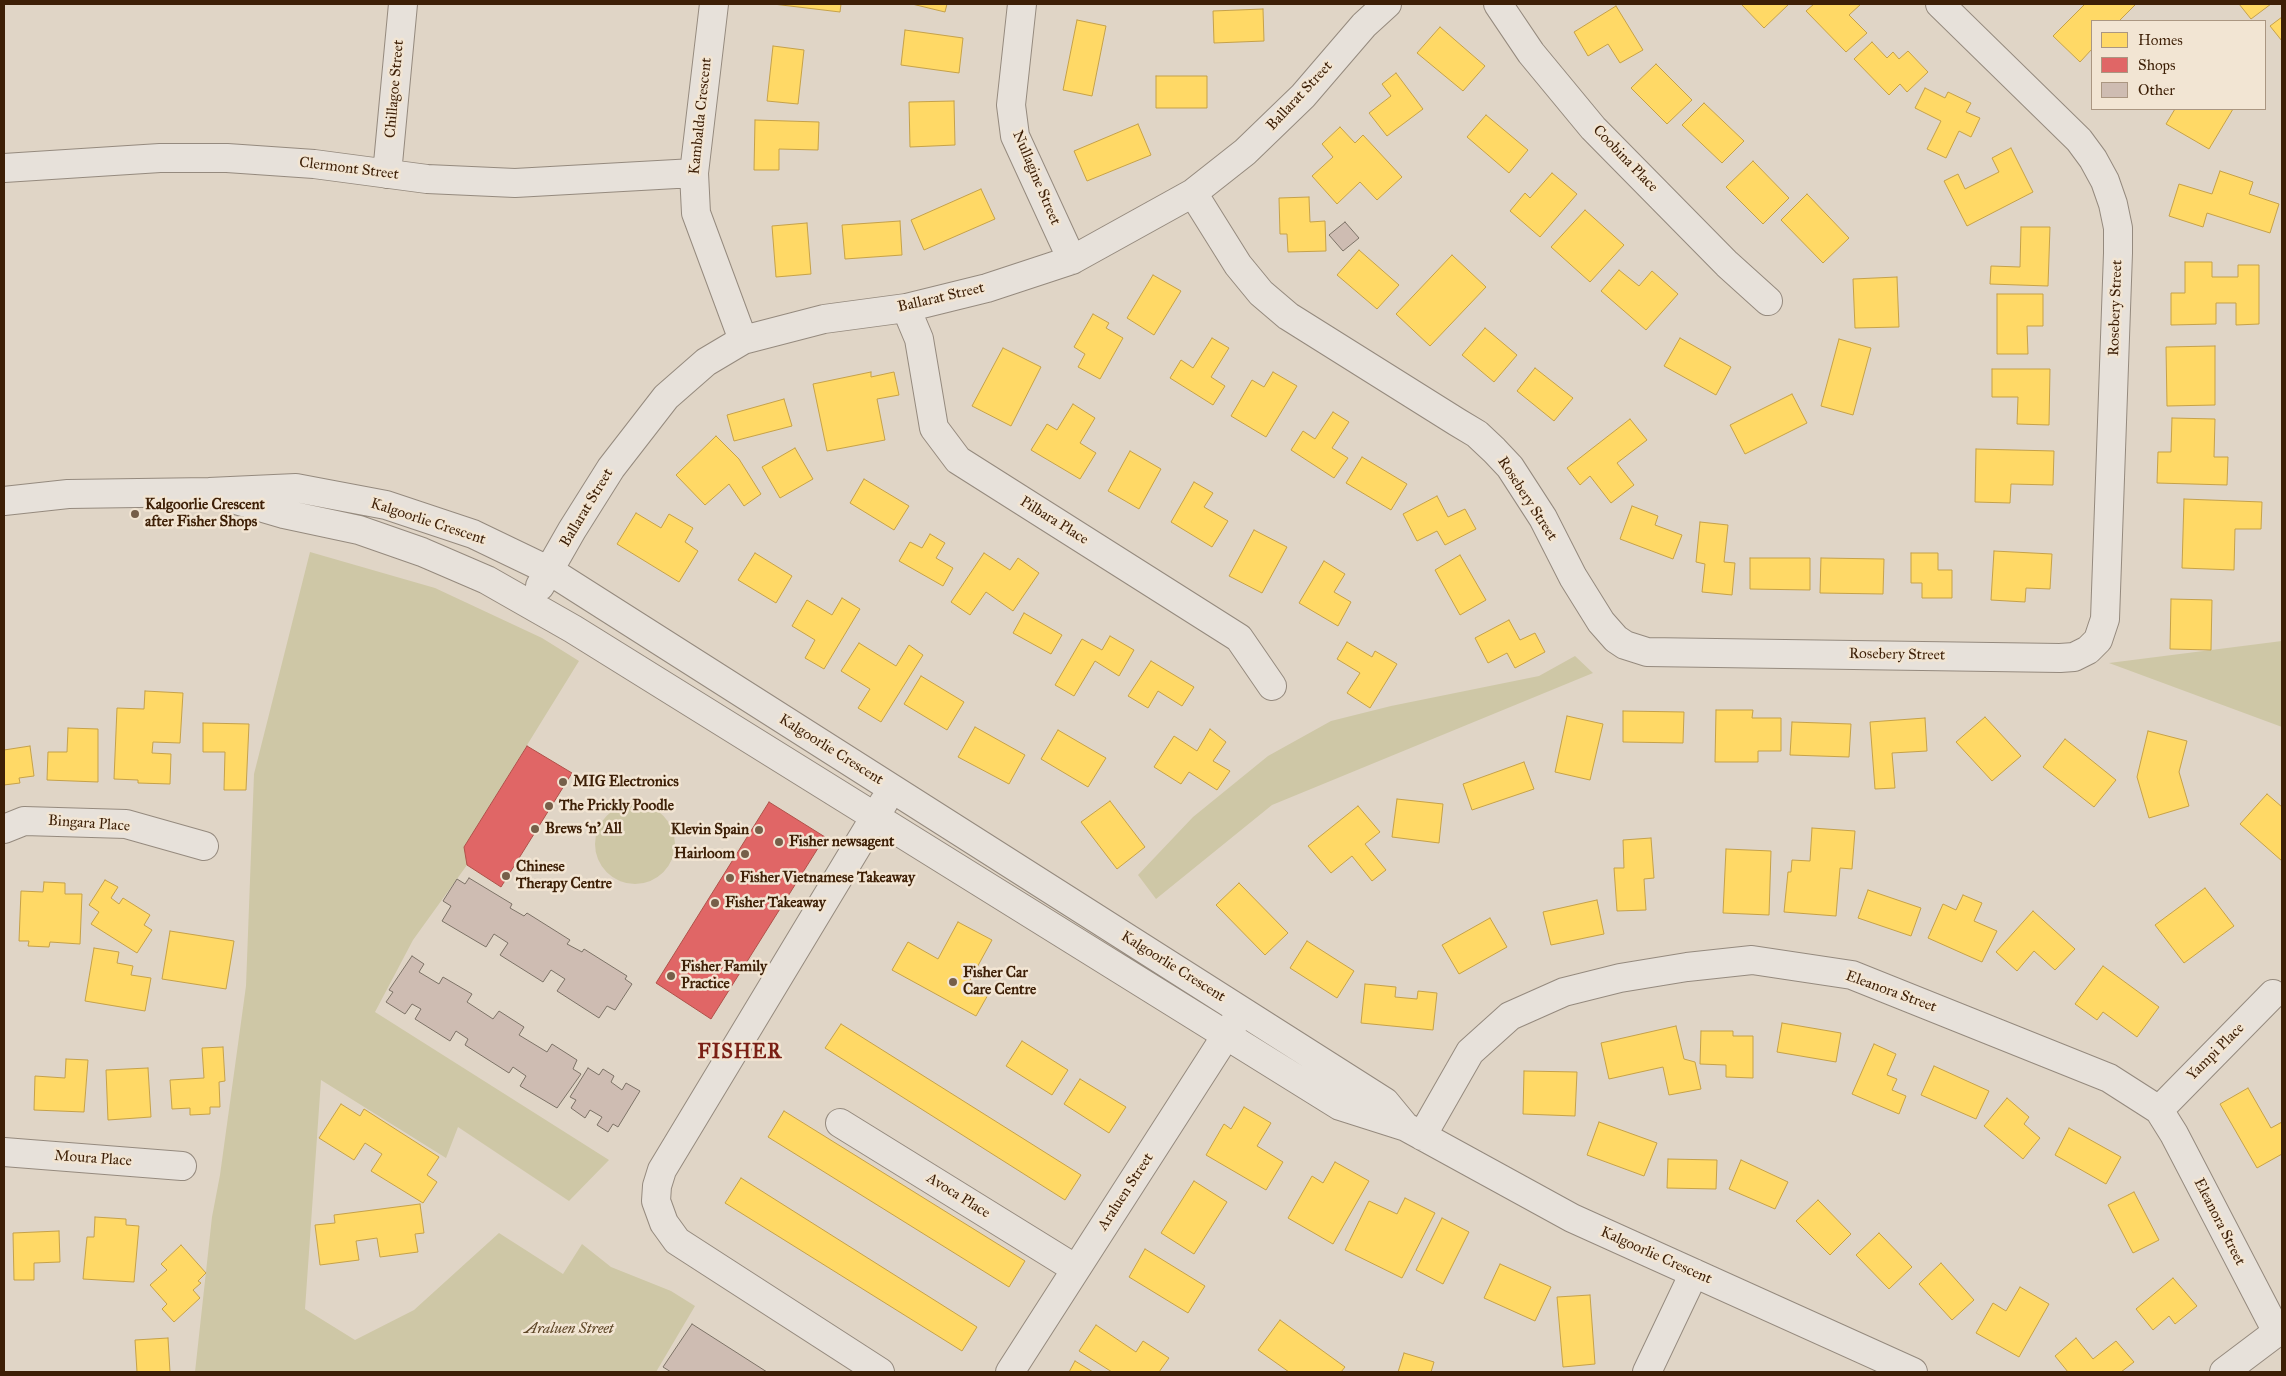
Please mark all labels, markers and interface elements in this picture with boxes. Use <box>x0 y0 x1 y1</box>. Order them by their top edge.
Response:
legend <box>2091 20 2266 110</box>
text: Homes <box>2138 31 2183 49</box>
street label: Chillagoe Street <box>382 39 408 139</box>
text: Shops <box>2138 56 2176 74</box>
street label: Kambalda Crescent <box>686 57 716 175</box>
street label: Ballarat Street <box>1263 58 1337 134</box>
text: Other <box>2138 81 2175 99</box>
street label: Coobina Place <box>1589 122 1661 196</box>
street label: Nullagine Street <box>1008 128 1064 228</box>
street label: Clermont Street <box>298 154 400 184</box>
street label: Rosebery Street <box>2105 259 2127 357</box>
street label: Ballarat Street <box>896 279 986 317</box>
street label: Rosebery Street <box>1493 454 1561 544</box>
street label: Ballarat Street <box>557 465 617 551</box>
street label: Pilbara Place <box>1017 493 1091 549</box>
street label: Kalgoorlie Crescent <box>368 495 488 549</box>
place label: Kalgoorlie Crescent after Fisher Shops <box>145 496 265 531</box>
marker: Kalgoorlie Crescent after Fisher Shops <box>129 508 141 520</box>
street label: Rosebery Street <box>1849 645 1945 665</box>
street label: Kalgoorlie Crescent <box>775 711 887 789</box>
place label: MIG Electronics <box>573 773 679 791</box>
marker: MIG Electronics <box>557 776 569 788</box>
place label: The Prickly Poodle <box>559 797 674 815</box>
marker: The Prickly Poodle <box>543 800 555 812</box>
street label: Bingara Place <box>47 812 131 836</box>
place label: Brews ‘n’ All <box>545 820 622 838</box>
place label: Klevin Spain <box>671 821 749 839</box>
marker: Brews ‘n’ All <box>529 823 541 835</box>
marker: Klevin Spain <box>753 824 765 836</box>
place label: Fisher newsagent <box>789 833 894 851</box>
marker: Fisher newsagent <box>773 836 785 848</box>
place label: Hairloom <box>674 845 735 863</box>
marker: Hairloom <box>739 848 751 860</box>
place label: Chinese Therapy Centre <box>516 858 612 893</box>
place label: Fisher Vietnamese Takeaway <box>740 869 915 887</box>
marker: Chinese Therapy Centre <box>500 870 512 882</box>
marker: Fisher Vietnamese Takeaway <box>724 872 736 884</box>
place label: Fisher Takeaway <box>725 894 826 912</box>
marker: Fisher Takeaway <box>709 897 721 909</box>
street label: Kalgoorlie Crescent <box>1117 928 1229 1006</box>
place label: Fisher Family Practice <box>681 958 767 993</box>
place label: Fisher Car Care Centre <box>963 964 1036 999</box>
street label: Eleanora Street <box>1843 967 1939 1017</box>
marker: Fisher Family Practice <box>665 970 677 982</box>
marker: Fisher Car Care Centre <box>947 976 959 988</box>
street label: Yampi Place <box>2183 1019 2249 1085</box>
district label: FISHER <box>697 1041 783 1065</box>
street label: Moura Place <box>54 1147 132 1171</box>
street label: Araluen Street <box>1094 1150 1158 1234</box>
street label: Avoca Place <box>923 1169 993 1223</box>
street label: Eleanora Street <box>2189 1175 2249 1269</box>
street label: Kalgoorlie Crescent <box>1598 1223 1714 1289</box>
park label: Araluen Street <box>525 1320 613 1338</box>

